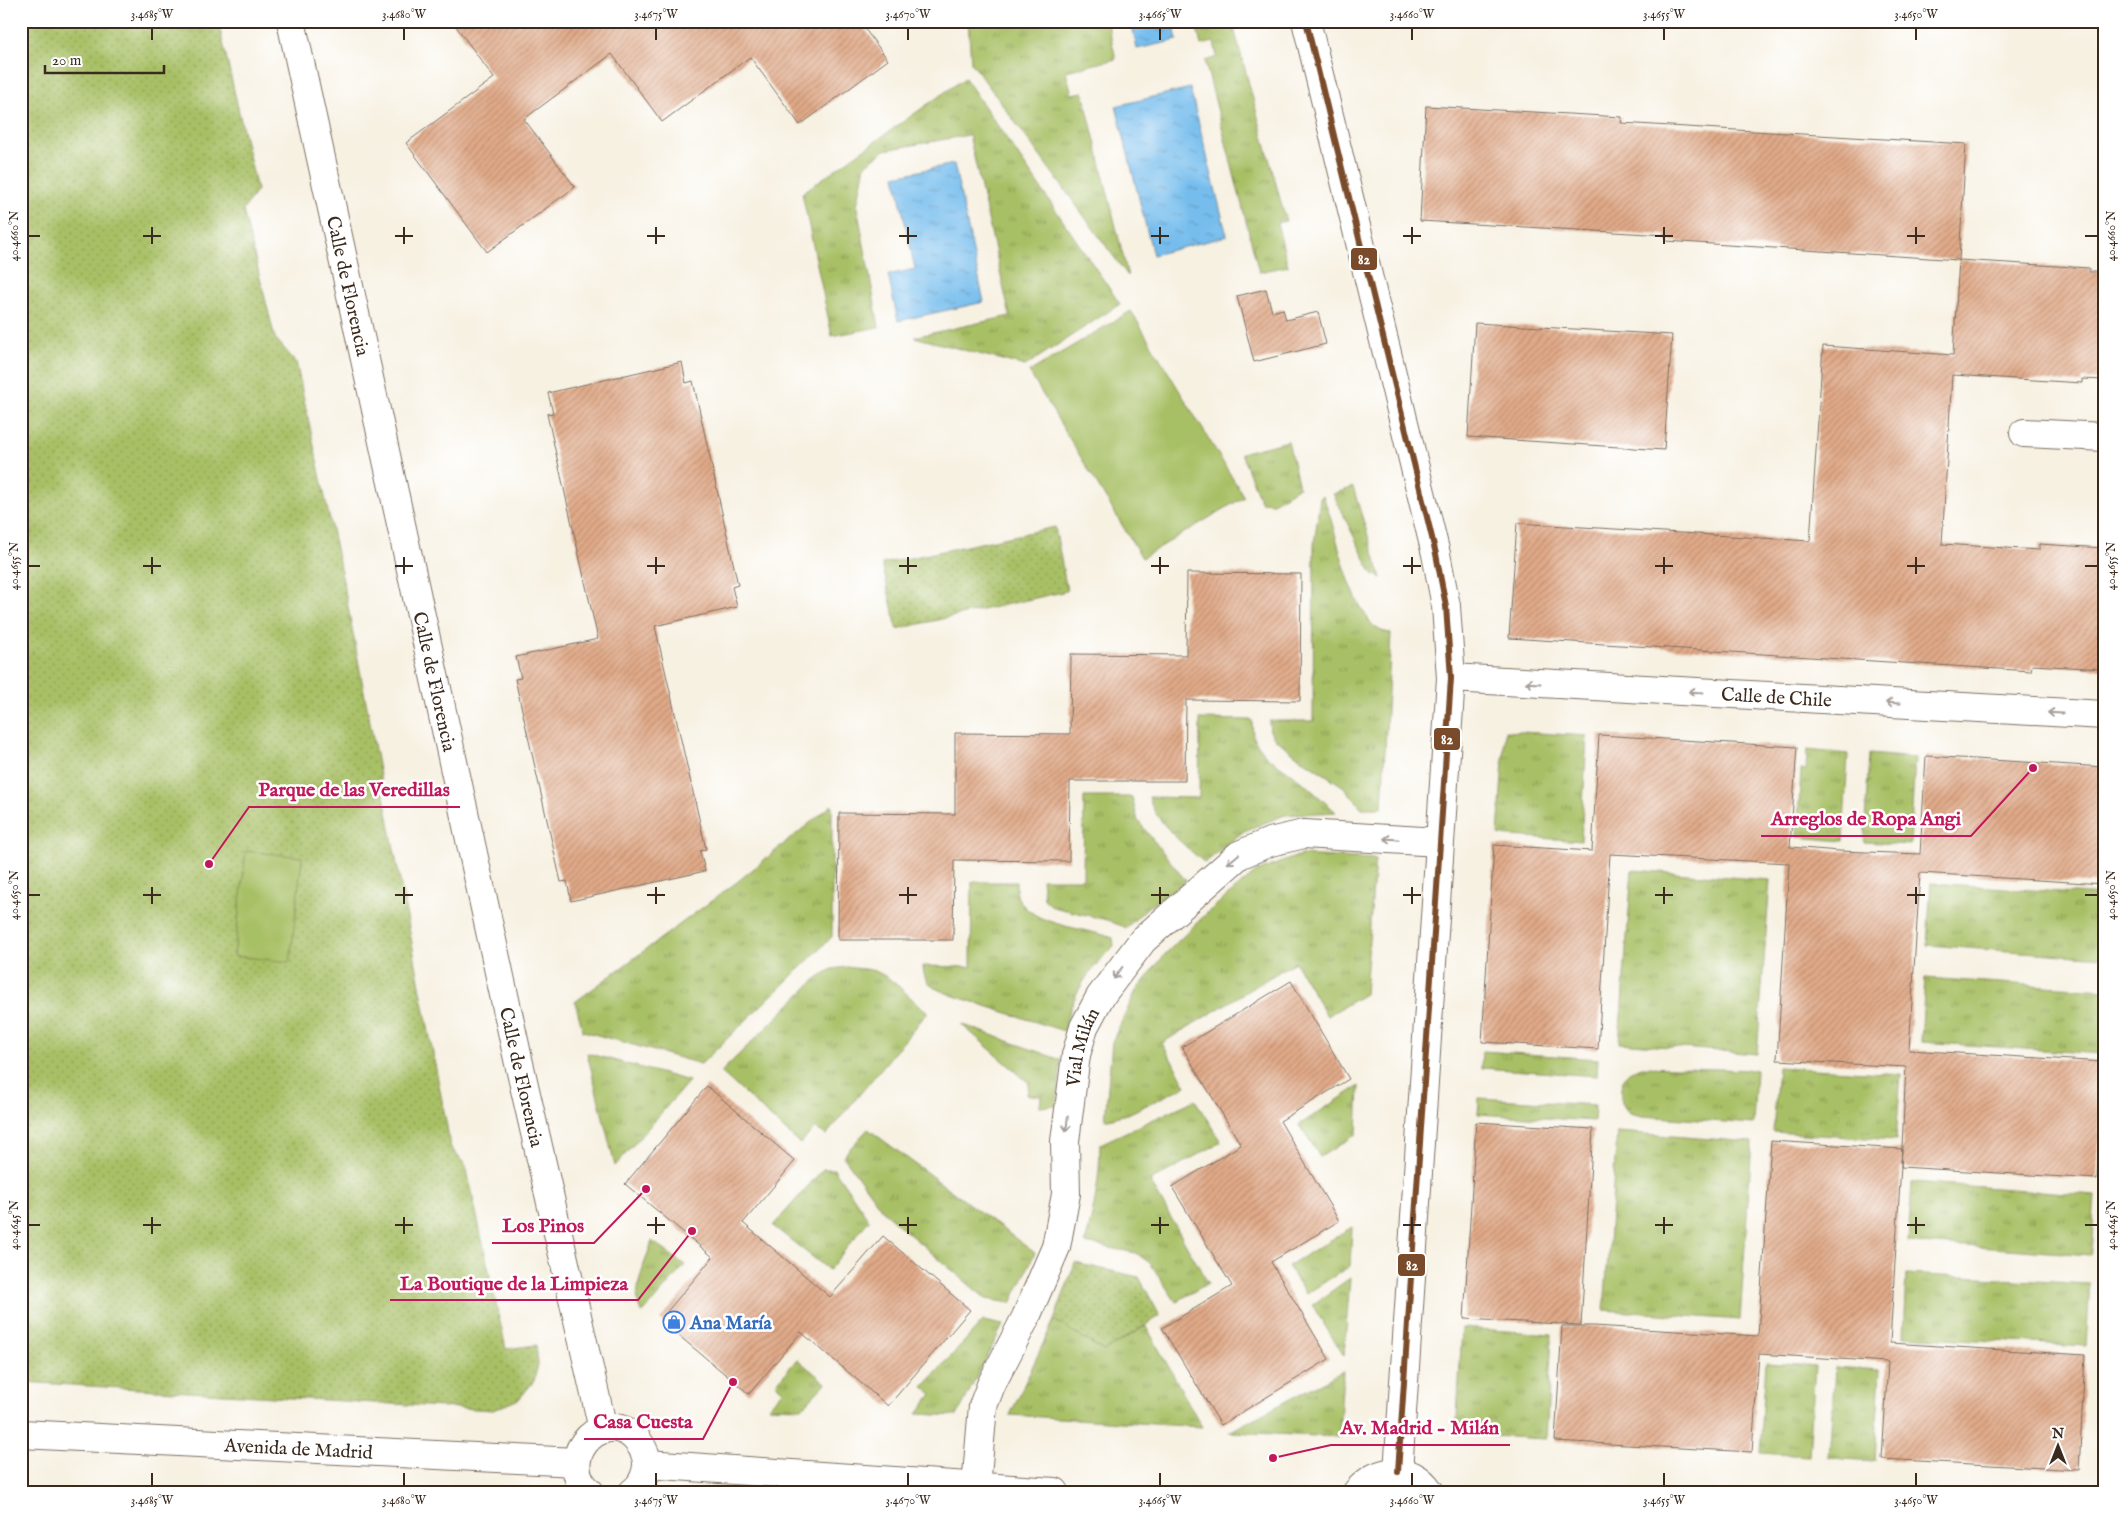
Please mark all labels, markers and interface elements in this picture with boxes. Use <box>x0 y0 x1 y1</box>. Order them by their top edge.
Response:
text: 3.4685°W <box>131 7 174 22</box>
text: 3.4680°W <box>382 7 427 22</box>
text: 3.4675°W <box>634 7 678 22</box>
text: 3.4670°W <box>886 7 931 22</box>
text: 3.4665°W <box>1139 7 1182 22</box>
text: 3.4660°W <box>1390 7 1435 22</box>
text: 3.4655°W <box>1643 7 1686 22</box>
text: 3.4650°W <box>1894 7 1938 22</box>
scale bar <box>45 42 164 74</box>
text: 20 m <box>52 51 82 70</box>
text: 40.4660°N <box>7 210 22 261</box>
text: 40.4660°N <box>2104 210 2119 261</box>
street label: Calle de Florencia <box>320 214 374 359</box>
line badge: 82 <box>1350 247 1378 271</box>
text: 82 <box>1358 251 1370 269</box>
text: 40.4655°N <box>7 541 22 590</box>
text: 40.4655°N <box>2104 541 2119 590</box>
street label: Calle de Florencia <box>406 610 461 755</box>
one-way arrow <box>1526 679 1542 688</box>
street label: Calle de Chile <box>1720 683 1833 714</box>
one-way arrow <box>1688 688 1704 697</box>
one-way arrow <box>1885 699 1901 708</box>
one-way arrow <box>2047 708 2063 717</box>
line badge: 82 <box>1433 727 1461 751</box>
text: 82 <box>1441 731 1453 749</box>
callout: Parque de las Veredillas <box>249 772 460 807</box>
text: Parque de las Veredillas <box>258 778 450 803</box>
callout: Arreglos de Ropa Angi <box>1761 801 1971 836</box>
text: Arreglos de Ropa Angi <box>1770 807 1962 832</box>
one-way arrow <box>1383 834 1399 844</box>
one-way arrow <box>1227 854 1240 865</box>
text: 40.4650°N <box>7 870 22 920</box>
text: 40.4650°N <box>2104 870 2119 920</box>
one-way arrow <box>1113 966 1123 980</box>
street label: Vial Milán <box>1062 1004 1106 1089</box>
street label: Calle de Florencia <box>493 1005 548 1150</box>
one-way arrow <box>1062 1115 1072 1131</box>
text: 40.4645°N <box>7 1200 22 1250</box>
text: 40.4645°N <box>2104 1200 2119 1250</box>
callout: Los Pinos <box>492 1208 594 1243</box>
text: Los Pinos <box>502 1214 584 1239</box>
line badge: 82 <box>1397 1253 1426 1277</box>
text: 82 <box>1406 1257 1418 1275</box>
callout: La Boutique de la Limpieza <box>390 1265 638 1300</box>
text: La Boutique de la Limpieza <box>400 1272 629 1297</box>
shop icon: Ana María <box>662 1310 686 1334</box>
place label: Ana María <box>689 1312 772 1336</box>
callout: Casa Cuesta <box>584 1404 703 1439</box>
text: Casa Cuesta <box>593 1410 693 1435</box>
callout: Av. Madrid - Milán <box>1331 1410 1510 1445</box>
text: Av. Madrid - Milán <box>1340 1416 1500 1441</box>
north arrow <box>2032 1420 2082 1470</box>
text: N <box>2051 1425 2064 1443</box>
street label: Avenida de Madrid <box>223 1434 374 1466</box>
text: 3.4685°W <box>131 1493 174 1508</box>
text: 3.4680°W <box>382 1493 427 1508</box>
text: 3.4675°W <box>634 1493 678 1508</box>
text: 3.4670°W <box>886 1493 931 1508</box>
text: 3.4665°W <box>1139 1493 1182 1508</box>
text: 3.4660°W <box>1390 1493 1435 1508</box>
text: 3.4655°W <box>1643 1493 1686 1508</box>
text: 3.4650°W <box>1894 1493 1938 1508</box>

